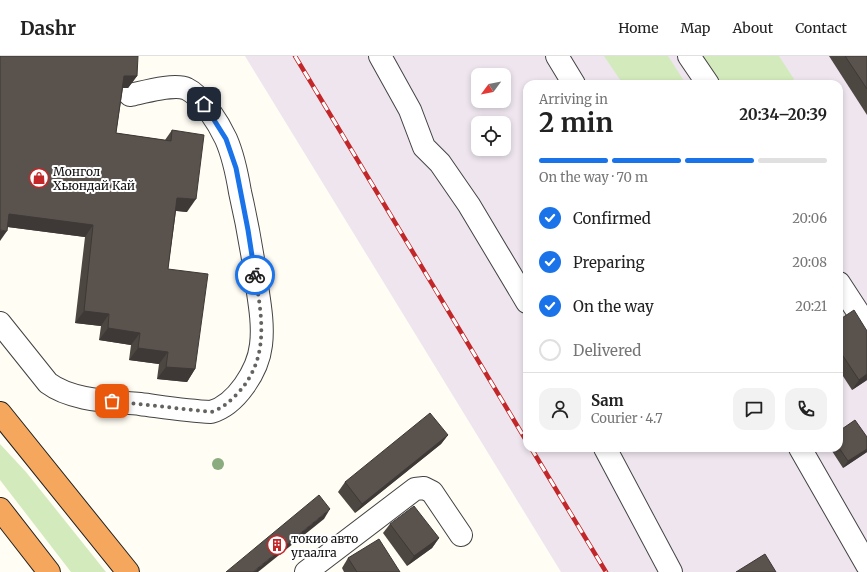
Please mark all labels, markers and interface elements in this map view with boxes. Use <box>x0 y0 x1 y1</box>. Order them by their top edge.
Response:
text: Dashr <box>20 16 76 40</box>
text: Home <box>618 19 659 37</box>
text: Map <box>681 19 710 37</box>
text: About <box>732 19 773 37</box>
text: Contact <box>795 19 847 37</box>
north arrow <box>471 68 511 108</box>
map controls <box>471 68 511 156</box>
pin <box>187 87 221 121</box>
text: Arriving in <box>539 91 608 108</box>
icon: home <box>193 93 215 115</box>
text: 20:34–20:39 <box>739 105 827 124</box>
text: 2 min <box>539 106 613 139</box>
button: locate <box>471 116 511 156</box>
place label: Монгол Хьюндай Кай <box>53 164 135 193</box>
shop icon: Монгол Хьюндай Кай <box>28 167 50 189</box>
text: On the way · 70 m <box>539 169 648 186</box>
icon: check <box>539 207 561 229</box>
text: Confirmed <box>573 209 651 228</box>
text: 20:06 <box>792 210 827 227</box>
icon: check <box>539 251 561 273</box>
text: Preparing <box>573 253 645 272</box>
text: 20:08 <box>792 254 827 271</box>
courier <box>235 255 275 295</box>
icon: bike <box>244 264 266 286</box>
icon: check <box>539 295 561 317</box>
text: On the way <box>573 297 654 316</box>
text: 20:21 <box>795 298 827 315</box>
text: Delivered <box>573 341 641 360</box>
pin <box>95 384 129 418</box>
button: person <box>539 388 581 430</box>
button: chat <box>733 388 775 430</box>
button: phone <box>785 388 827 430</box>
icon: bag <box>101 390 123 412</box>
text: Sam <box>591 391 624 410</box>
text: Courier · 4.7 <box>591 410 663 427</box>
place label: токио авто угаалга <box>291 531 358 560</box>
building icon: токио авто угаалга <box>266 534 288 556</box>

